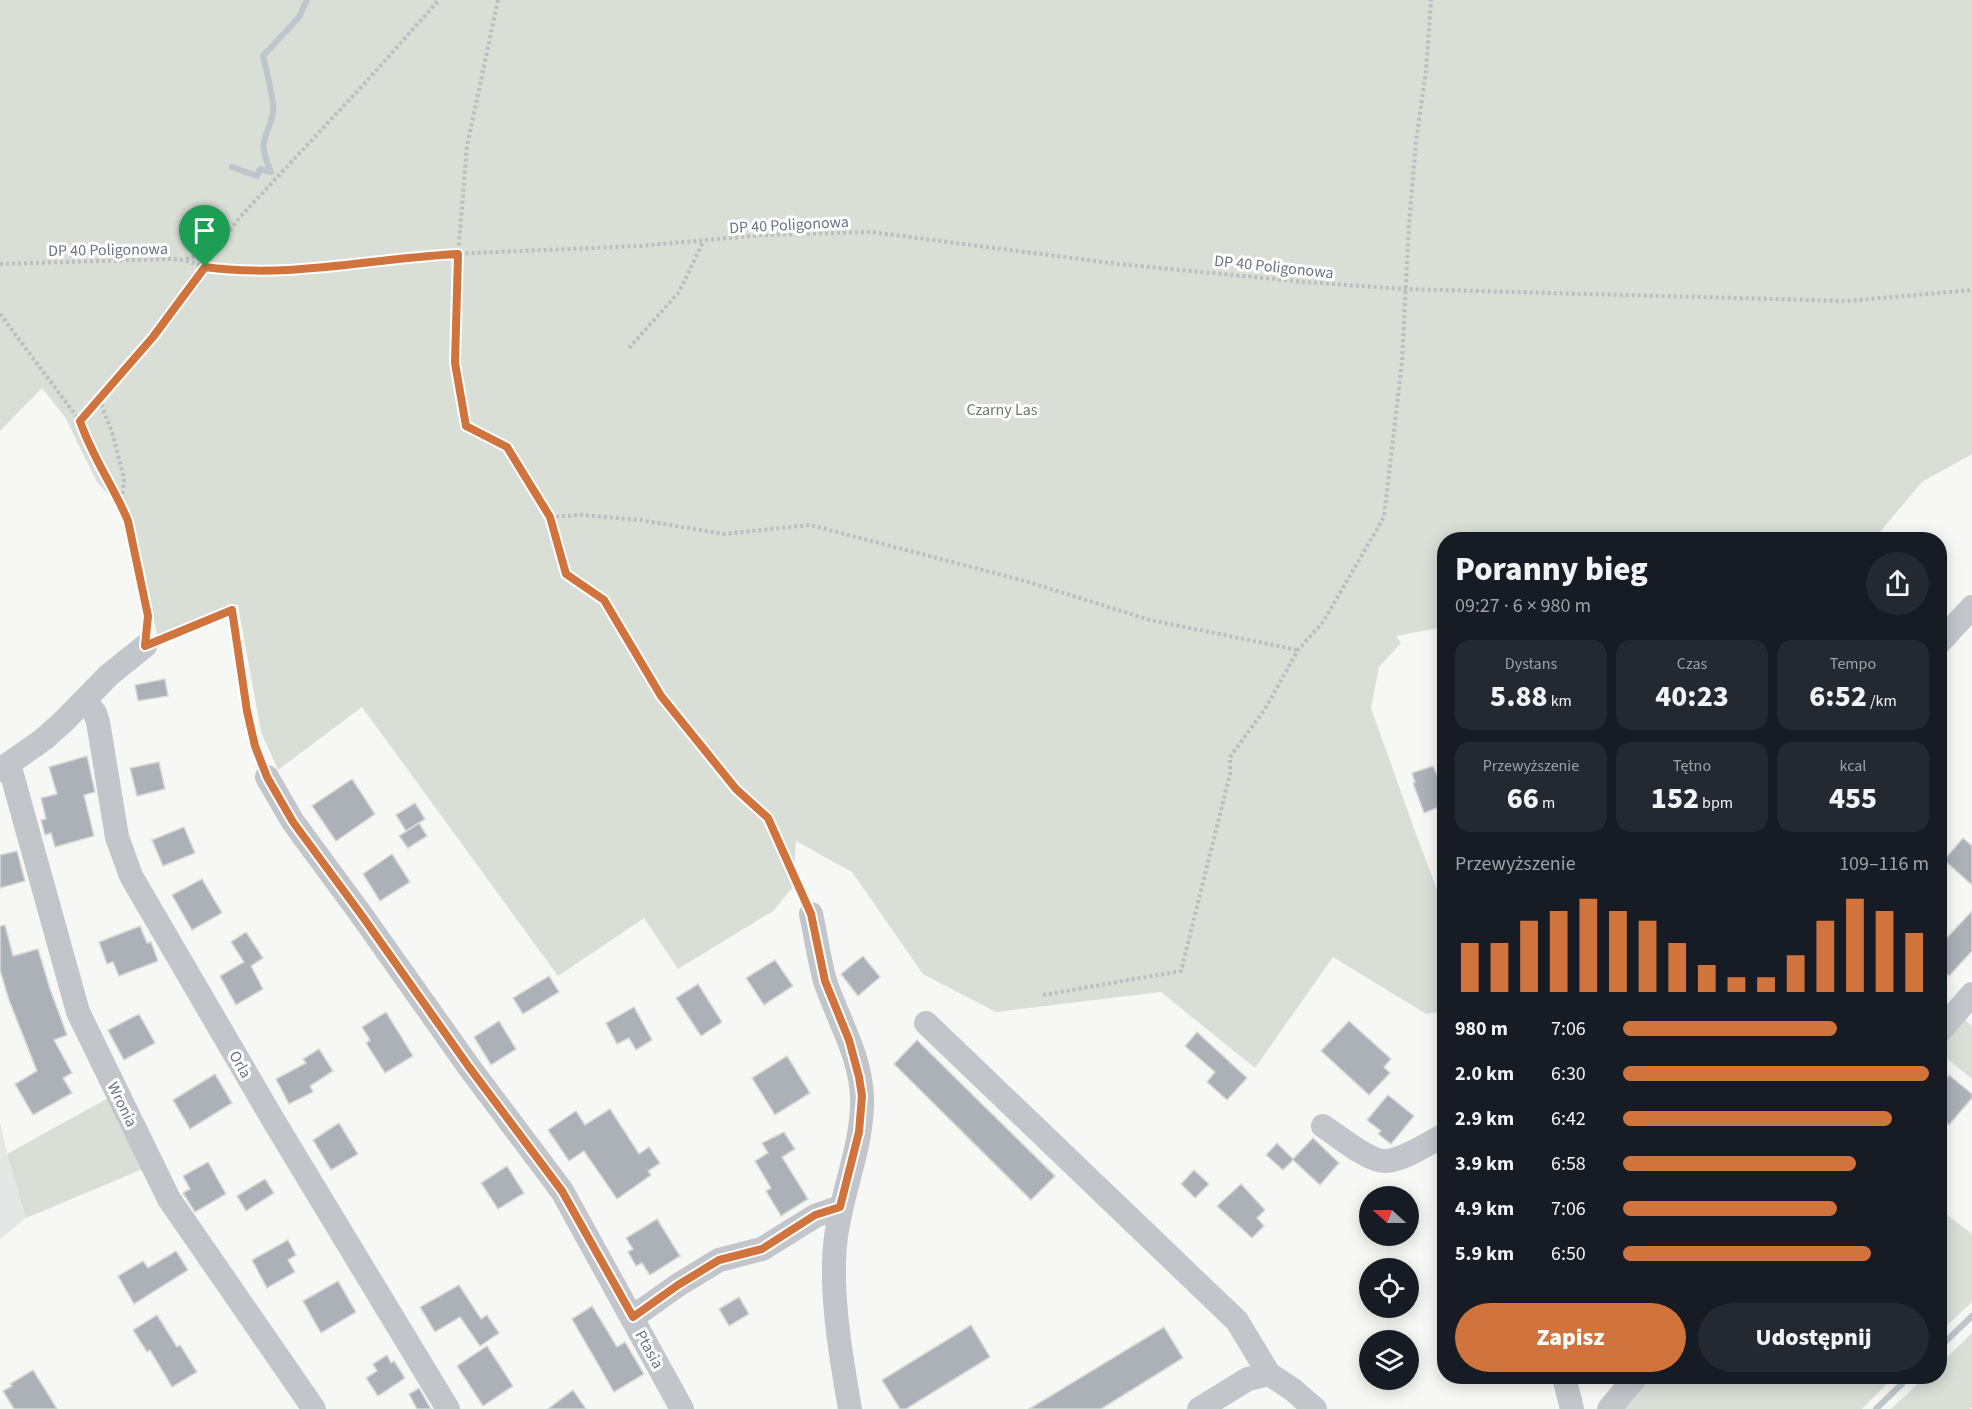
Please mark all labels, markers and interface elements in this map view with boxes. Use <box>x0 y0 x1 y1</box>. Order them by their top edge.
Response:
pin <box>179 205 230 267</box>
street label: DP 40 Poligonowa <box>729 211 849 239</box>
icon: arrive <box>188 214 221 247</box>
street label: DP 40 Poligonowa <box>48 238 168 262</box>
street label: DP 40 Poligonowa <box>1213 250 1335 284</box>
park label: Czarny Las <box>966 399 1038 421</box>
text: Poranny bieg <box>1455 546 1648 593</box>
button: share <box>1866 552 1929 615</box>
text: 09:27 · 6 × 980 m <box>1455 592 1591 620</box>
text: Dystans <box>1505 653 1557 675</box>
text: Czas <box>1677 653 1707 675</box>
text: Tempo <box>1830 653 1876 675</box>
text: 5.88 <box>1490 675 1547 718</box>
text: 40:23 <box>1655 675 1729 718</box>
text: 6:52 <box>1809 675 1867 718</box>
text: km <box>1547 690 1572 712</box>
text: /km <box>1867 690 1897 712</box>
text: Przewyższenie <box>1483 755 1579 777</box>
text: Tętno <box>1673 755 1711 777</box>
text: kcal <box>1840 755 1866 777</box>
text: 66 <box>1507 777 1539 820</box>
text: 152 <box>1651 777 1699 820</box>
text: 455 <box>1829 777 1877 820</box>
text: m <box>1539 792 1555 814</box>
text: bpm <box>1699 792 1733 814</box>
text: Przewyższenie <box>1455 850 1576 878</box>
text: 109–116 m <box>1839 850 1929 878</box>
text: 980 m <box>1455 1015 1508 1043</box>
text: 7:06 <box>1551 1015 1586 1043</box>
street label: Orla <box>224 1047 257 1082</box>
text: 2.0 km <box>1455 1060 1514 1088</box>
text: 6:30 <box>1551 1060 1586 1088</box>
street label: Wronia <box>102 1078 142 1131</box>
text: 2.9 km <box>1455 1105 1514 1133</box>
text: 6:42 <box>1551 1105 1586 1133</box>
text: 3.9 km <box>1455 1150 1514 1178</box>
text: 6:58 <box>1551 1150 1586 1178</box>
north arrow <box>1359 1186 1419 1246</box>
map controls <box>1359 1186 1419 1390</box>
text: 4.9 km <box>1455 1195 1514 1223</box>
text: 7:06 <box>1551 1195 1586 1223</box>
text: 5.9 km <box>1455 1240 1514 1268</box>
text: 6:50 <box>1551 1240 1586 1268</box>
button: locate <box>1359 1258 1419 1318</box>
button: Zapisz <box>1455 1303 1686 1372</box>
button: Udostępnij <box>1698 1303 1929 1372</box>
street label: Ptasia <box>630 1326 669 1373</box>
button: layers <box>1359 1330 1419 1390</box>

